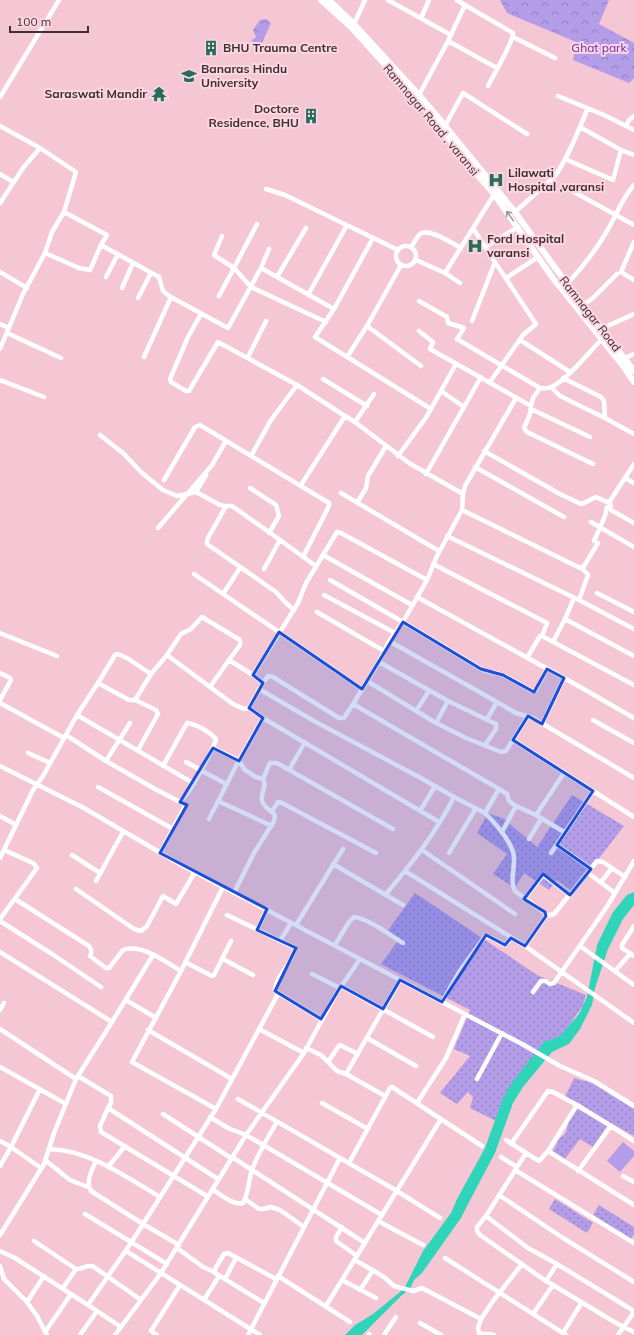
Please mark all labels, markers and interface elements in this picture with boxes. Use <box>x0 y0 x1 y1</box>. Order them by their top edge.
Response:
scale bar <box>10 8 88 34</box>
text: 100 m <box>16 14 51 29</box>
building icon: BHU Trauma Centre <box>202 39 220 57</box>
place label: BHU Trauma Centre <box>223 40 338 55</box>
park label: Ghat park <box>571 40 627 55</box>
place label: Banaras Hindu University <box>201 61 287 90</box>
street label: Ramnagar Road , varansi <box>380 61 483 179</box>
school or university icon: Banaras Hindu University <box>180 67 198 85</box>
temple icon: Saraswati Mandir <box>150 85 168 103</box>
place label: Saraswati Mandir <box>45 86 147 101</box>
place label: Doctore Residence, BHU <box>209 101 299 130</box>
building icon: Doctore Residence, BHU <box>302 107 320 125</box>
place label: Lilawati Hospital ,varansi <box>508 165 604 194</box>
hospital icon: Lilawati Hospital ,varansi <box>487 171 505 189</box>
one-way arrow <box>506 211 514 222</box>
place label: Ford Hospital varansi <box>486 231 564 260</box>
hospital icon: Ford Hospital varansi <box>466 237 484 255</box>
street label: Ramnagar Road <box>556 273 625 354</box>

